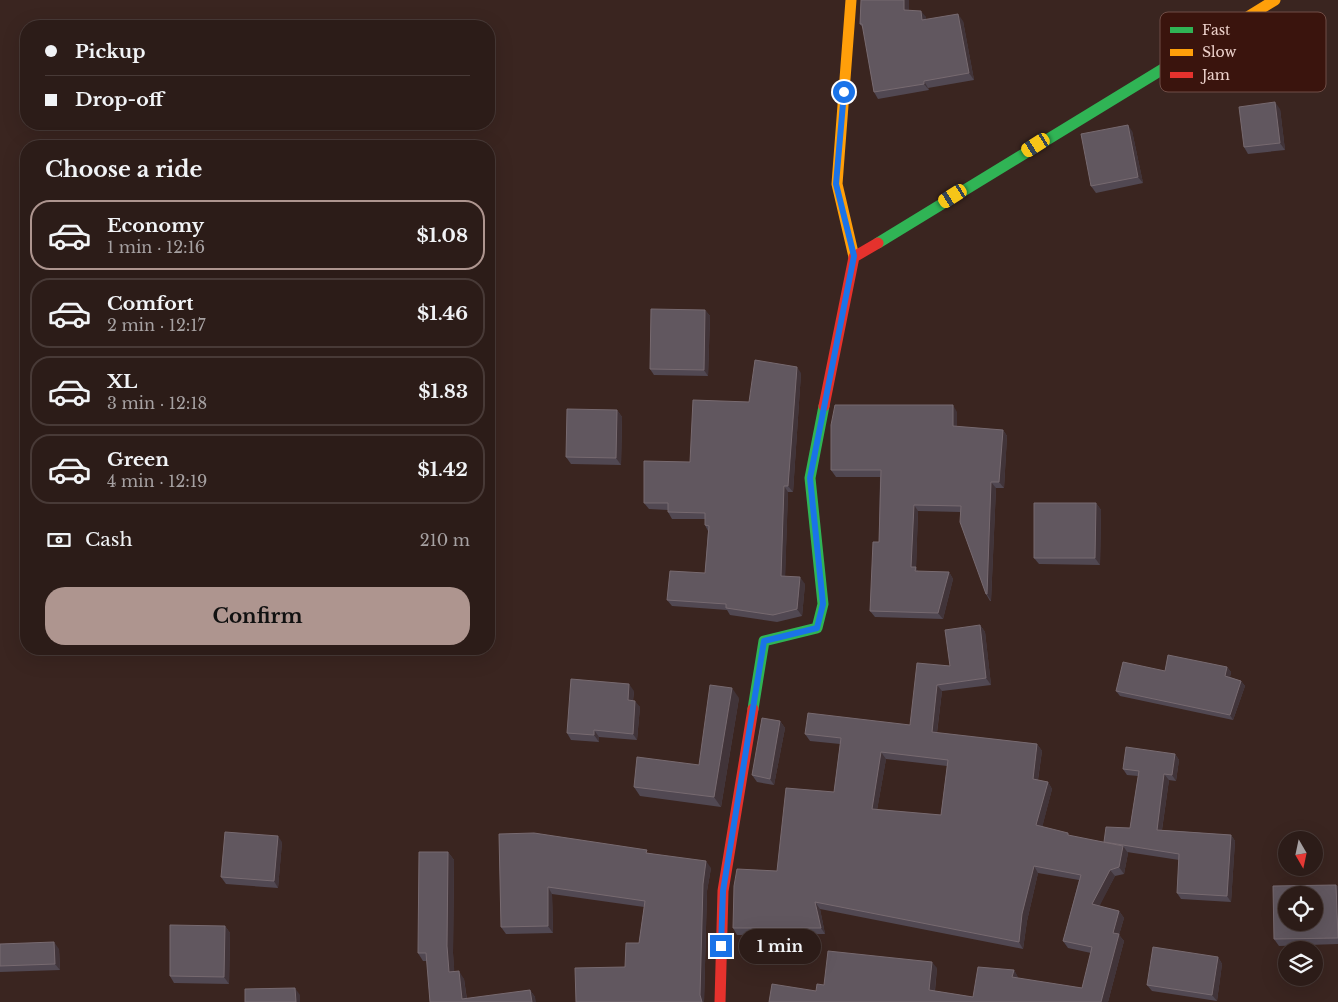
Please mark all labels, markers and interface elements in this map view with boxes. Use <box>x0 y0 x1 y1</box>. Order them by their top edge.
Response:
legend <box>1160 12 1326 92</box>
text: Fast <box>1202 21 1231 39</box>
text: Pickup <box>75 40 146 63</box>
text: Slow <box>1202 43 1236 61</box>
text: Jam <box>1200 66 1230 84</box>
route start <box>833 81 855 103</box>
text: Drop-off <box>75 88 164 111</box>
car <box>1019 131 1052 159</box>
text: Choose a ride <box>45 156 202 183</box>
car <box>936 182 969 210</box>
icon: car <box>47 213 92 258</box>
text: Economy <box>107 214 204 237</box>
text: $1.08 <box>417 224 468 247</box>
text: 1 min · 12:16 <box>107 237 205 257</box>
icon: car <box>47 291 92 336</box>
text: Comfort <box>107 292 194 315</box>
text: $1.46 <box>417 302 468 325</box>
text: 2 min · 12:17 <box>107 315 206 335</box>
icon: car <box>47 369 92 414</box>
text: XL <box>107 370 137 393</box>
text: $1.83 <box>418 380 468 403</box>
text: 3 min · 12:18 <box>107 393 207 413</box>
icon: car <box>47 447 92 492</box>
text: Green <box>107 448 169 471</box>
text: $1.42 <box>418 458 468 481</box>
text: 4 min · 12:19 <box>107 471 207 491</box>
icon: cash <box>45 526 73 554</box>
text: Cash <box>85 528 132 551</box>
text: 210 m <box>420 530 470 550</box>
button: Confirm <box>45 587 470 645</box>
north arrow <box>1278 831 1322 876</box>
map controls <box>1278 831 1323 986</box>
button: locate <box>1278 886 1323 931</box>
callout: 1 min <box>738 928 821 964</box>
route end <box>710 935 732 957</box>
text: 1 min <box>757 936 803 956</box>
button: layers <box>1278 941 1323 986</box>

